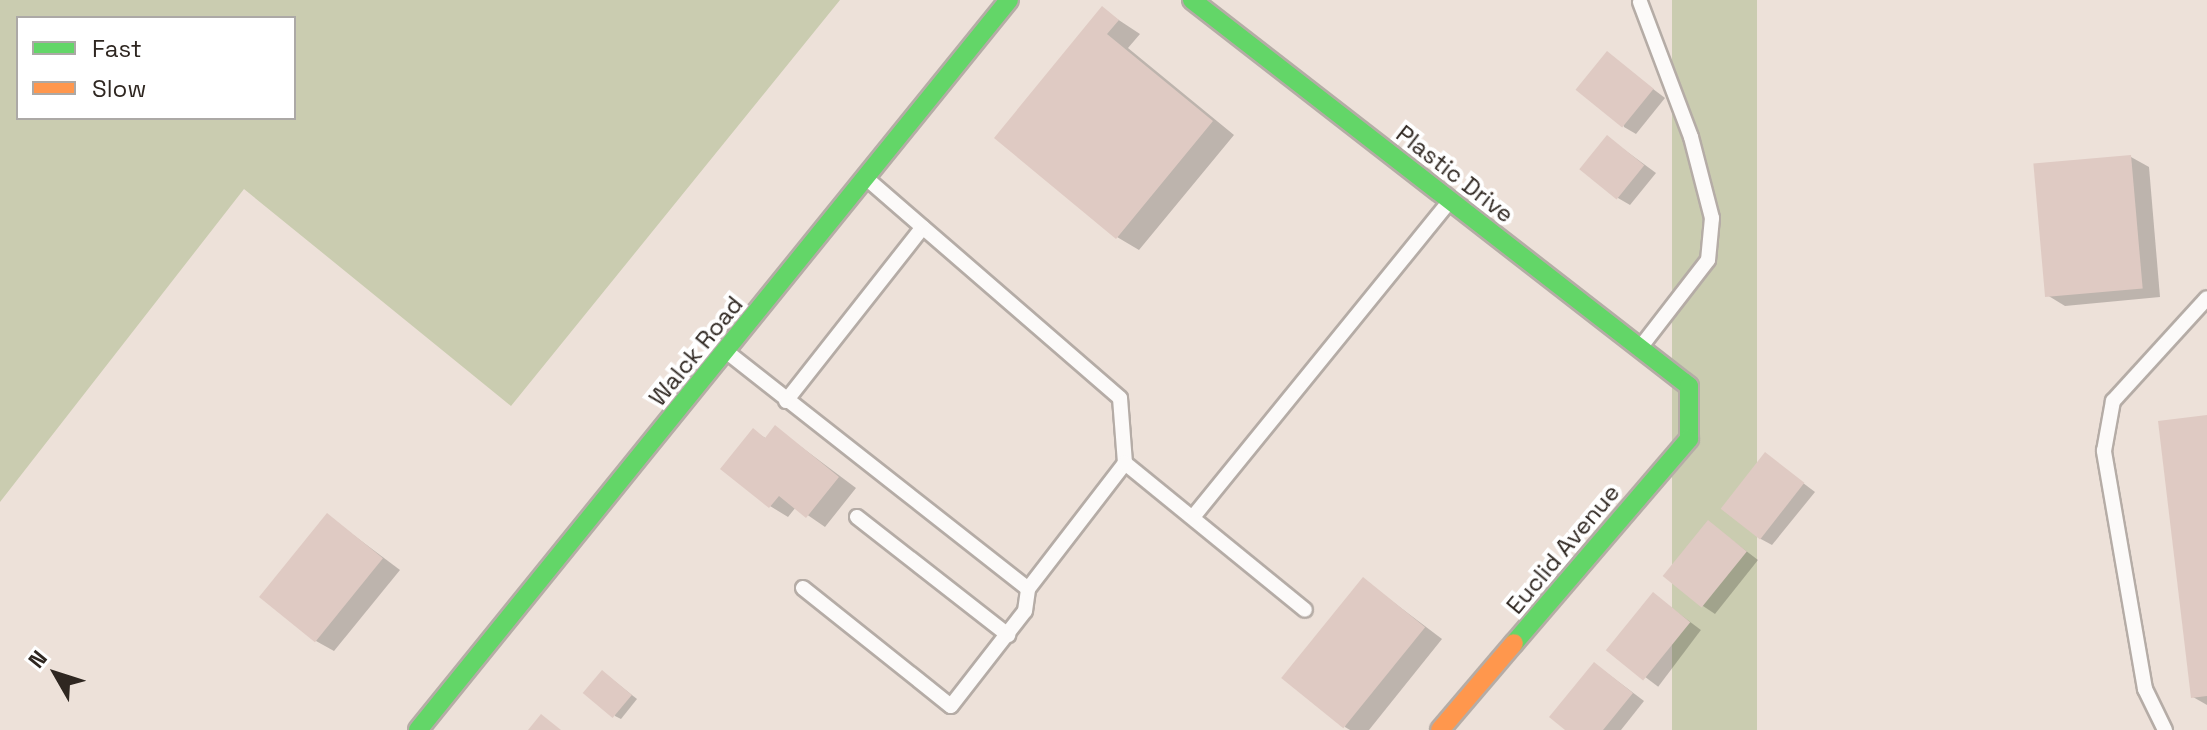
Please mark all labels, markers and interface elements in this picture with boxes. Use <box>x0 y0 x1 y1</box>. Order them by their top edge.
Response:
legend <box>16 16 296 120</box>
text: Fast <box>92 33 142 64</box>
text: Slow <box>92 73 146 104</box>
street label: Plastic Drive <box>1390 119 1520 229</box>
street label: Walck Road <box>643 290 749 412</box>
street label: Euclid Avenue <box>1500 478 1626 620</box>
north arrow <box>16 634 96 714</box>
text: N <box>22 644 53 673</box>

